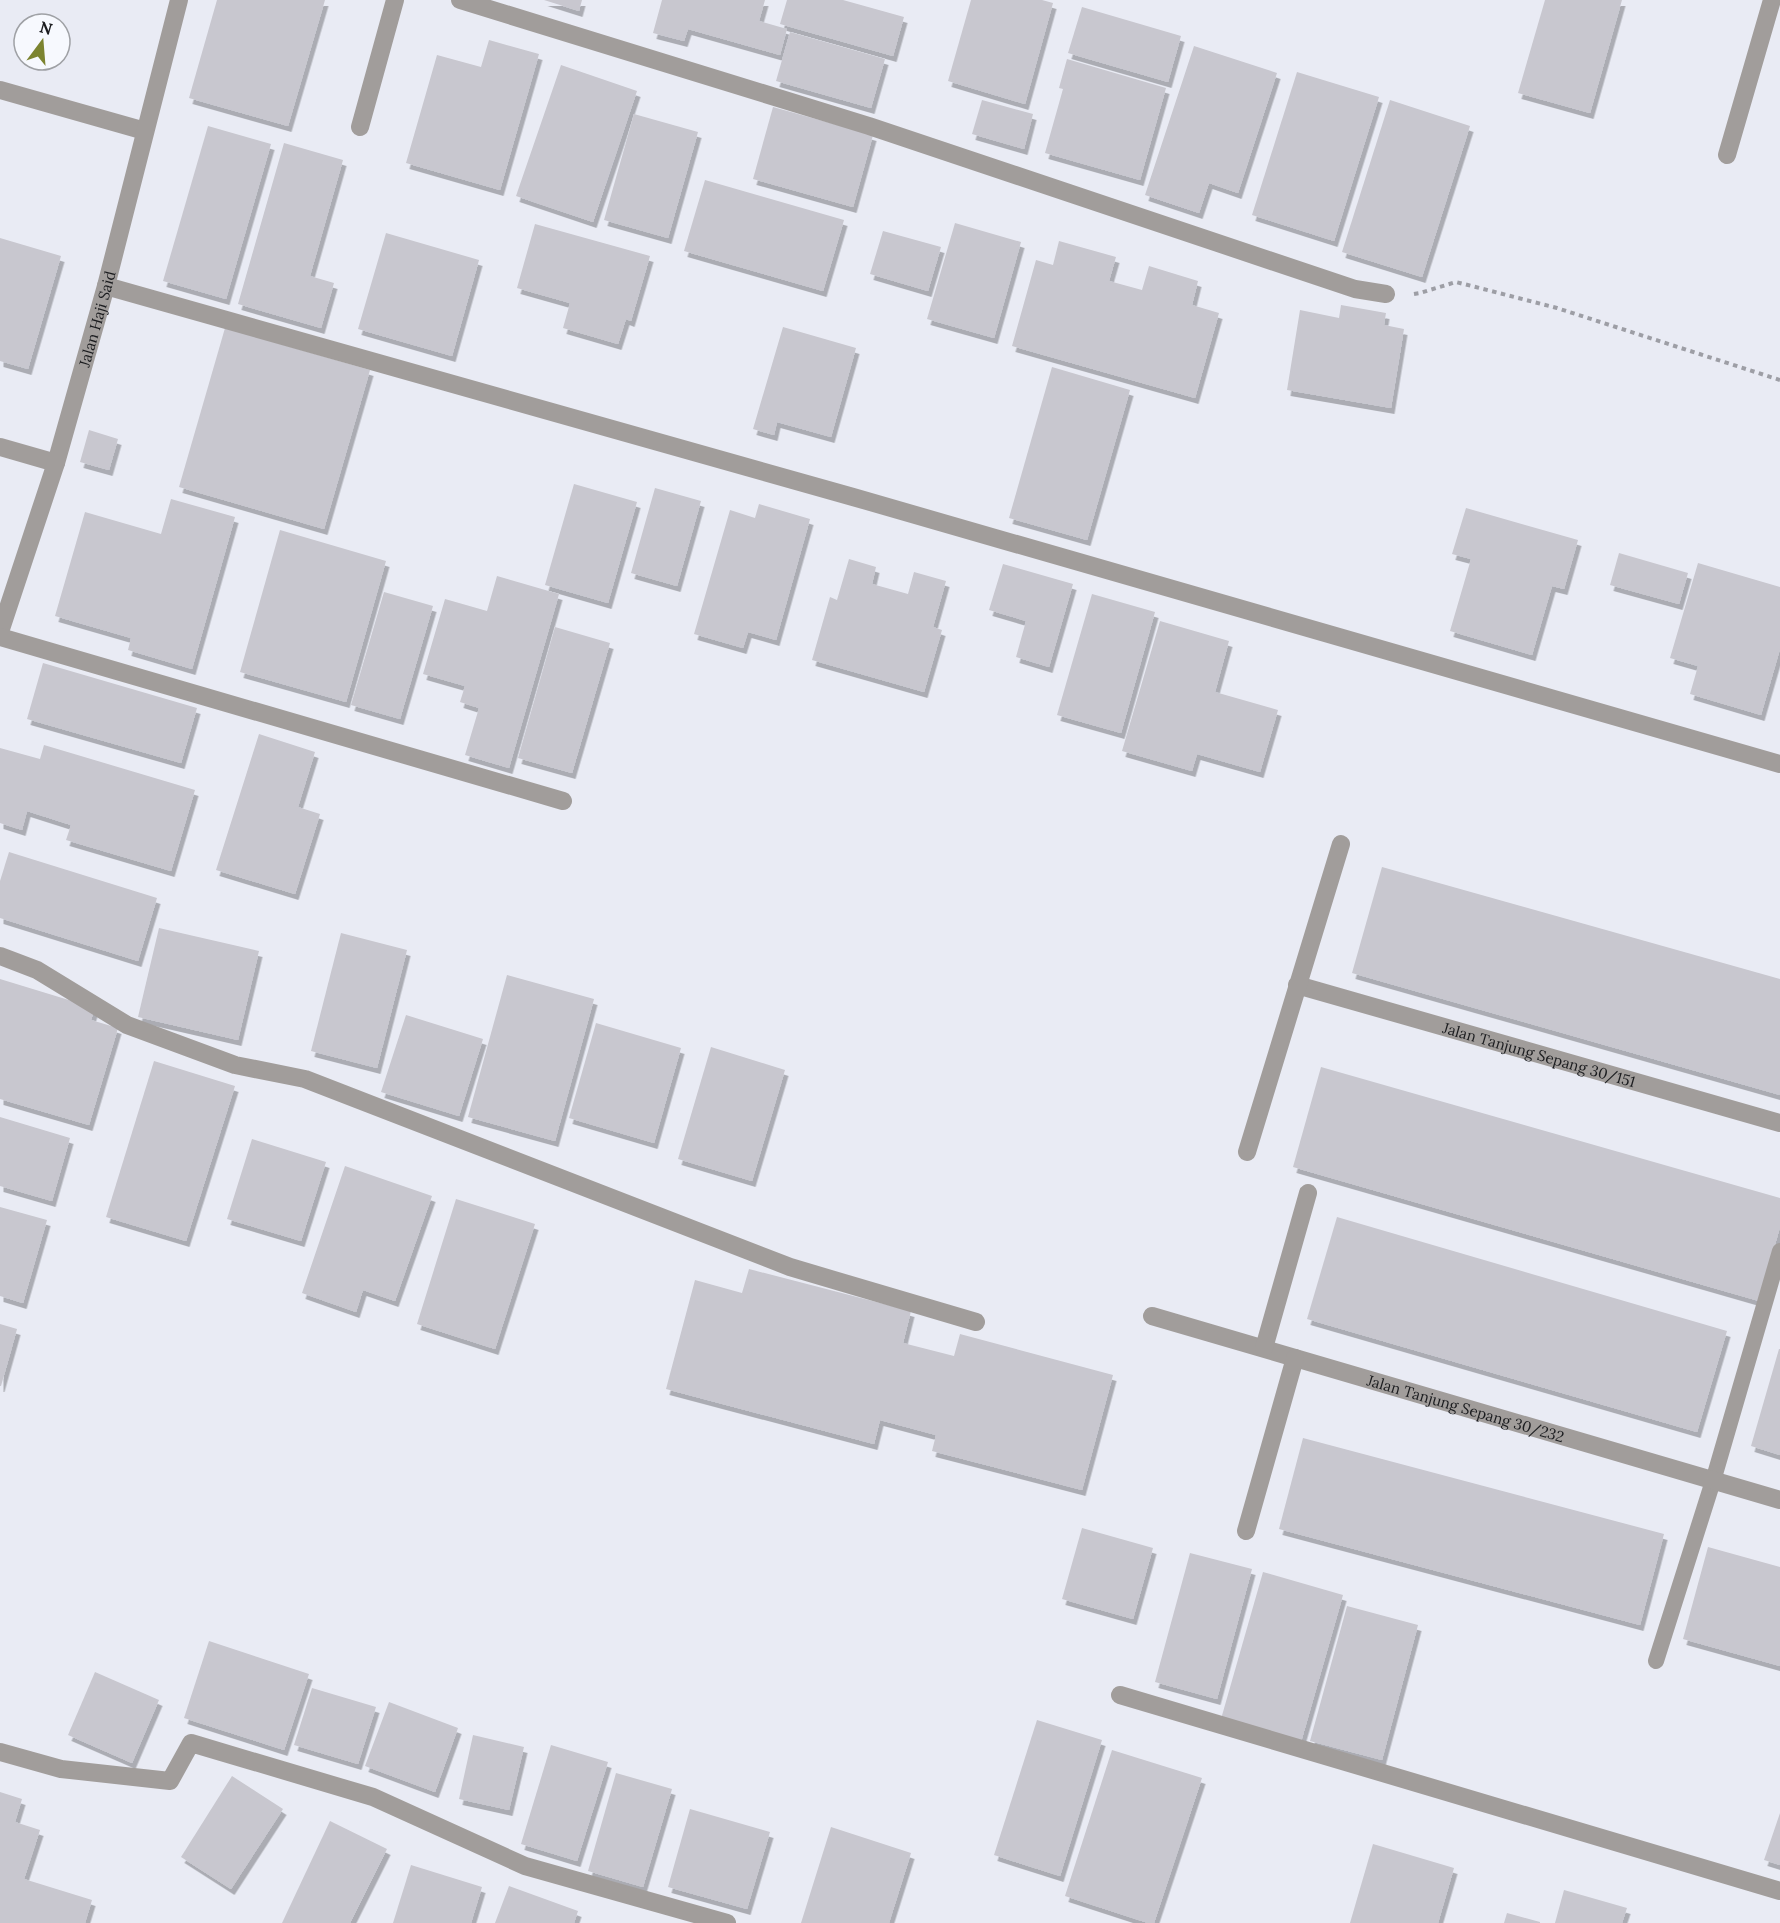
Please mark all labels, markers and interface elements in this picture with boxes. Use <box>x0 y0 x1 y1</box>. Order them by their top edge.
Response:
north arrow <box>12 12 72 72</box>
text: N <box>37 16 55 39</box>
street label: Jalan Haji Said <box>74 269 119 370</box>
street label: Jalan Tanjung Sepang 30/151 <box>1440 1017 1638 1091</box>
street label: Jalan Tanjung Sepang 30/232 <box>1364 1370 1567 1446</box>

